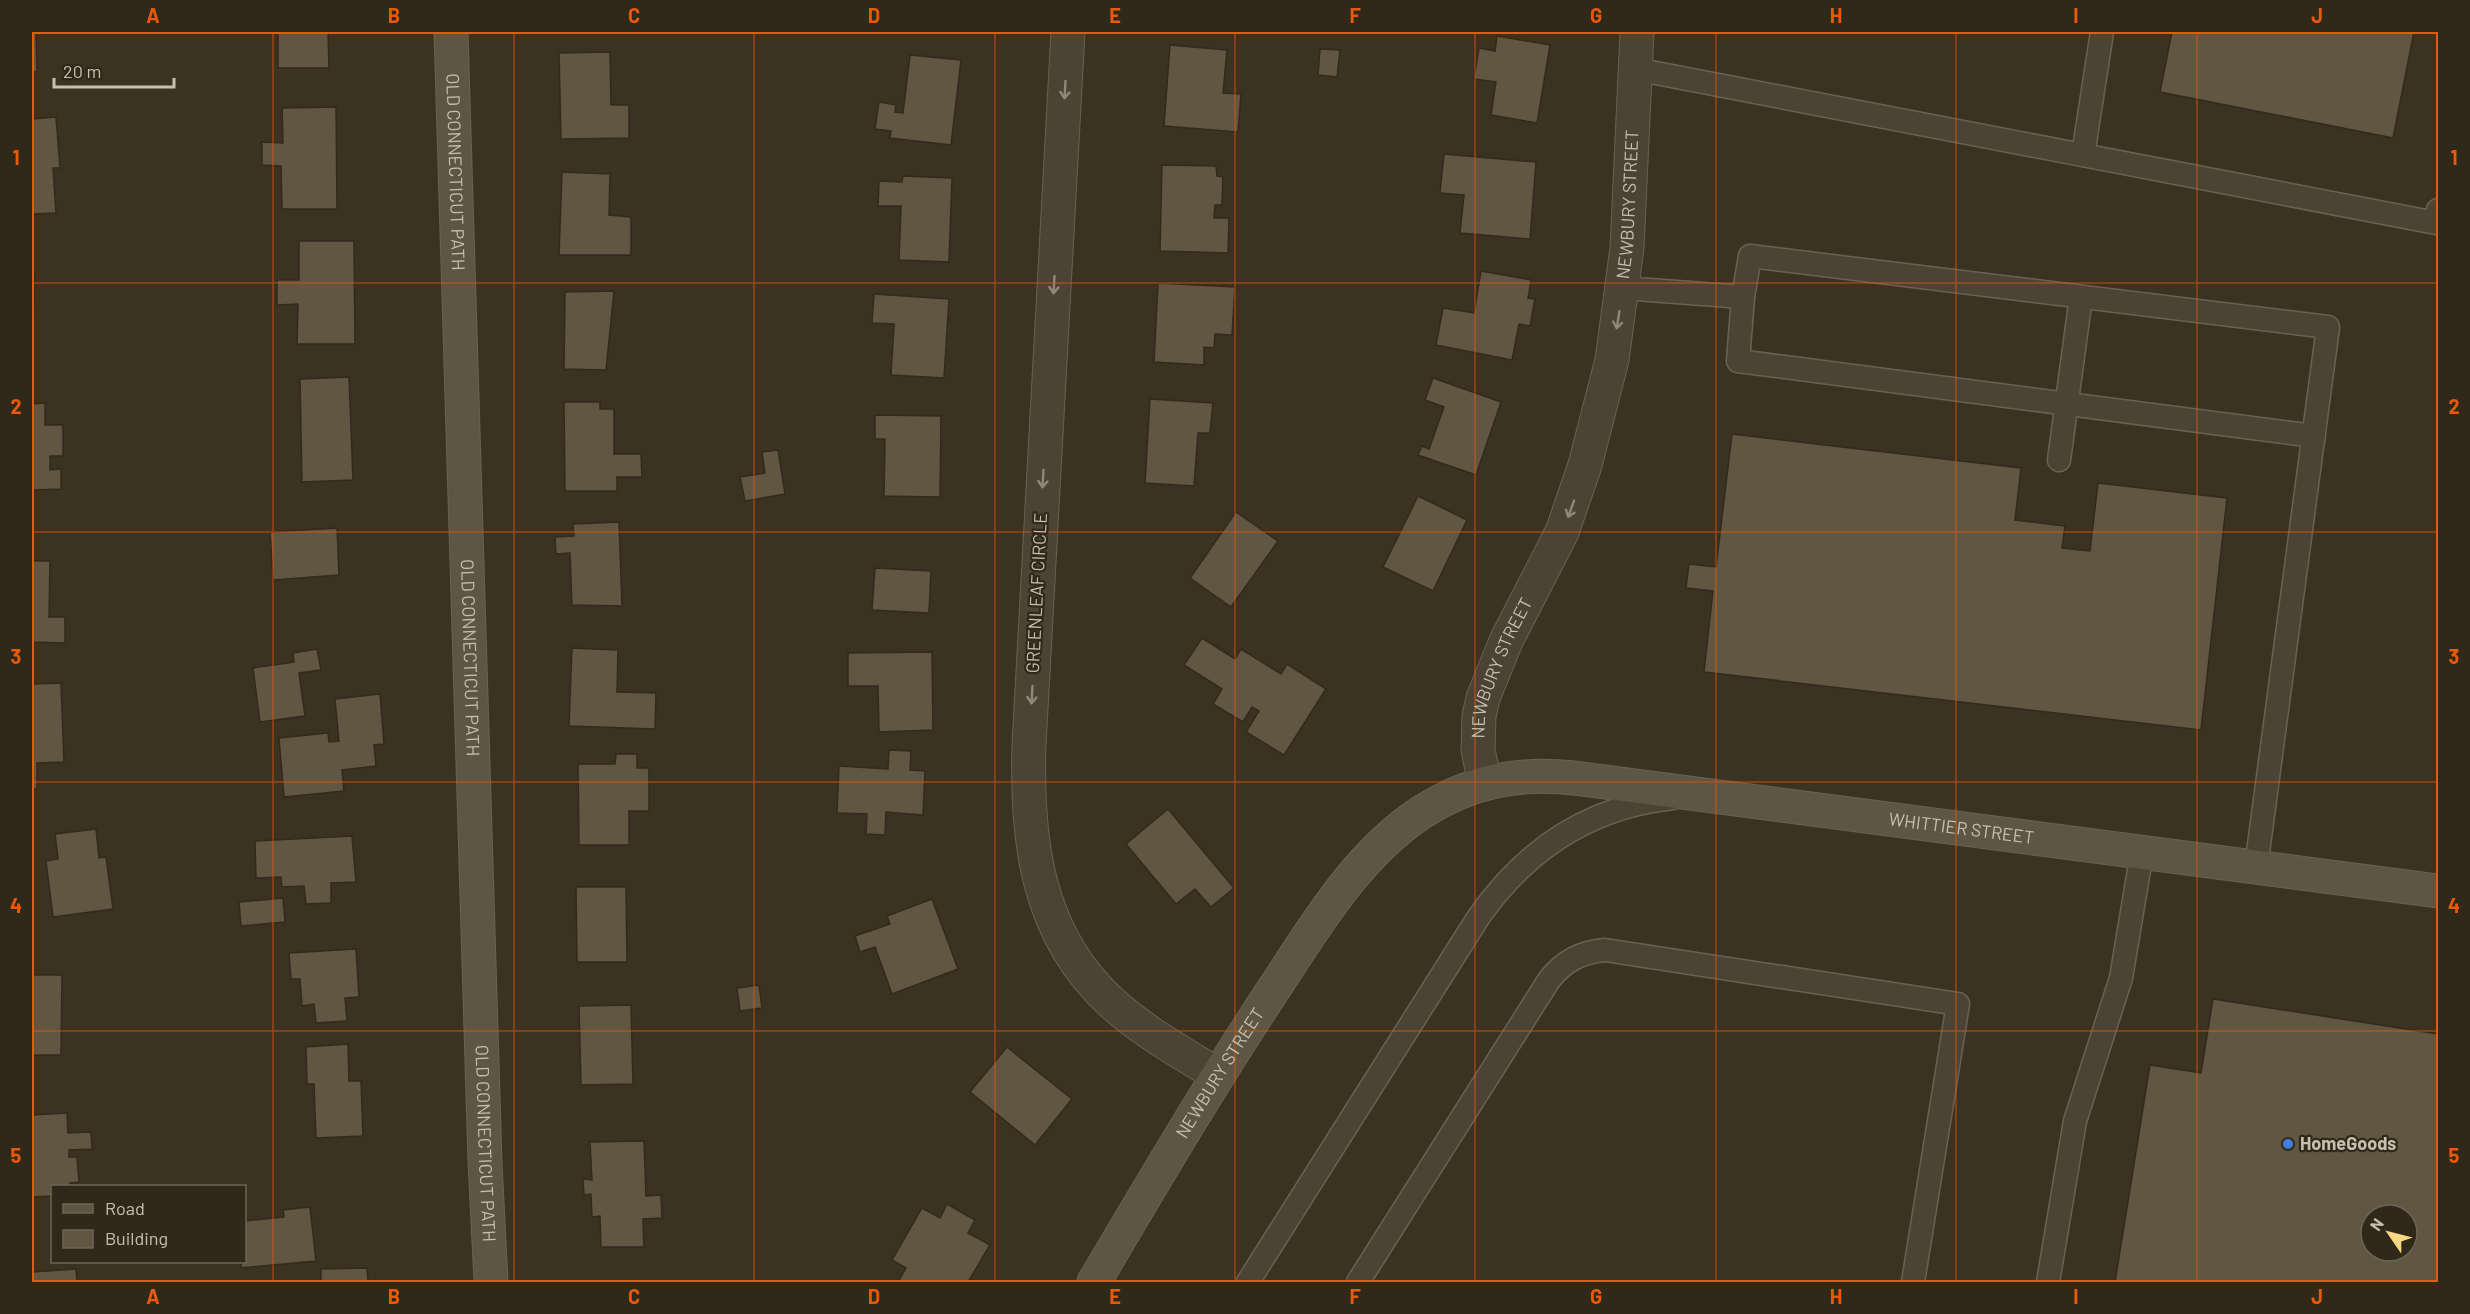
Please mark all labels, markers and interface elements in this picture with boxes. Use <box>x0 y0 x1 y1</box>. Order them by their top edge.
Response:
text: A <box>146 3 160 27</box>
text: B <box>388 3 400 27</box>
text: C <box>628 3 640 27</box>
text: D <box>868 3 880 27</box>
text: E <box>1109 3 1121 27</box>
text: F <box>1349 3 1361 27</box>
text: G <box>1590 3 1602 27</box>
text: H <box>1830 3 1842 27</box>
text: I <box>2073 3 2079 27</box>
text: J <box>2311 3 2323 27</box>
scale bar <box>54 51 174 89</box>
text: 20 m <box>63 60 101 82</box>
street label: OLD CONNECTICUT PATH <box>442 73 470 271</box>
one-way arrow <box>1059 79 1070 99</box>
street label: NEWBURY STREET <box>1611 129 1642 280</box>
text: 1 <box>12 145 20 169</box>
text: 1 <box>2450 145 2458 169</box>
one-way arrow <box>1048 274 1059 294</box>
one-way arrow <box>1613 310 1624 330</box>
text: 2 <box>10 394 22 418</box>
text: 2 <box>2448 394 2460 418</box>
one-way arrow <box>1038 469 1049 489</box>
one-way arrow <box>1564 499 1575 518</box>
street label: GREENLEAF CIRCLE <box>1021 512 1051 674</box>
street label: OLD CONNECTICUT PATH <box>457 559 485 757</box>
street label: NEWBURY STREET <box>1466 594 1536 739</box>
text: 3 <box>11 644 21 668</box>
text: 3 <box>2449 644 2459 668</box>
one-way arrow <box>1026 685 1037 705</box>
street label: WHITTIER STREET <box>1887 807 2035 848</box>
text: 4 <box>10 893 22 917</box>
text: 4 <box>2448 893 2460 917</box>
street label: NEWBURY STREET <box>1170 1003 1268 1142</box>
street label: OLD CONNECTICUT PATH <box>471 1045 501 1243</box>
place label: HomeGoods <box>2300 1132 2396 1154</box>
marker: HomeGoods <box>2281 1137 2295 1151</box>
text: 5 <box>11 1143 22 1167</box>
text: 5 <box>2449 1143 2460 1167</box>
legend <box>51 1185 246 1263</box>
text: Road <box>105 1197 145 1219</box>
north arrow <box>2359 1203 2419 1263</box>
text: N <box>2365 1214 2387 1234</box>
text: Building <box>105 1227 168 1249</box>
text: A <box>146 1284 160 1308</box>
text: B <box>388 1284 400 1308</box>
text: C <box>628 1284 640 1308</box>
text: D <box>868 1284 880 1308</box>
text: E <box>1109 1284 1121 1308</box>
text: F <box>1349 1284 1361 1308</box>
text: G <box>1590 1284 1602 1308</box>
text: H <box>1830 1284 1842 1308</box>
text: I <box>2073 1284 2079 1308</box>
text: J <box>2311 1284 2323 1308</box>

